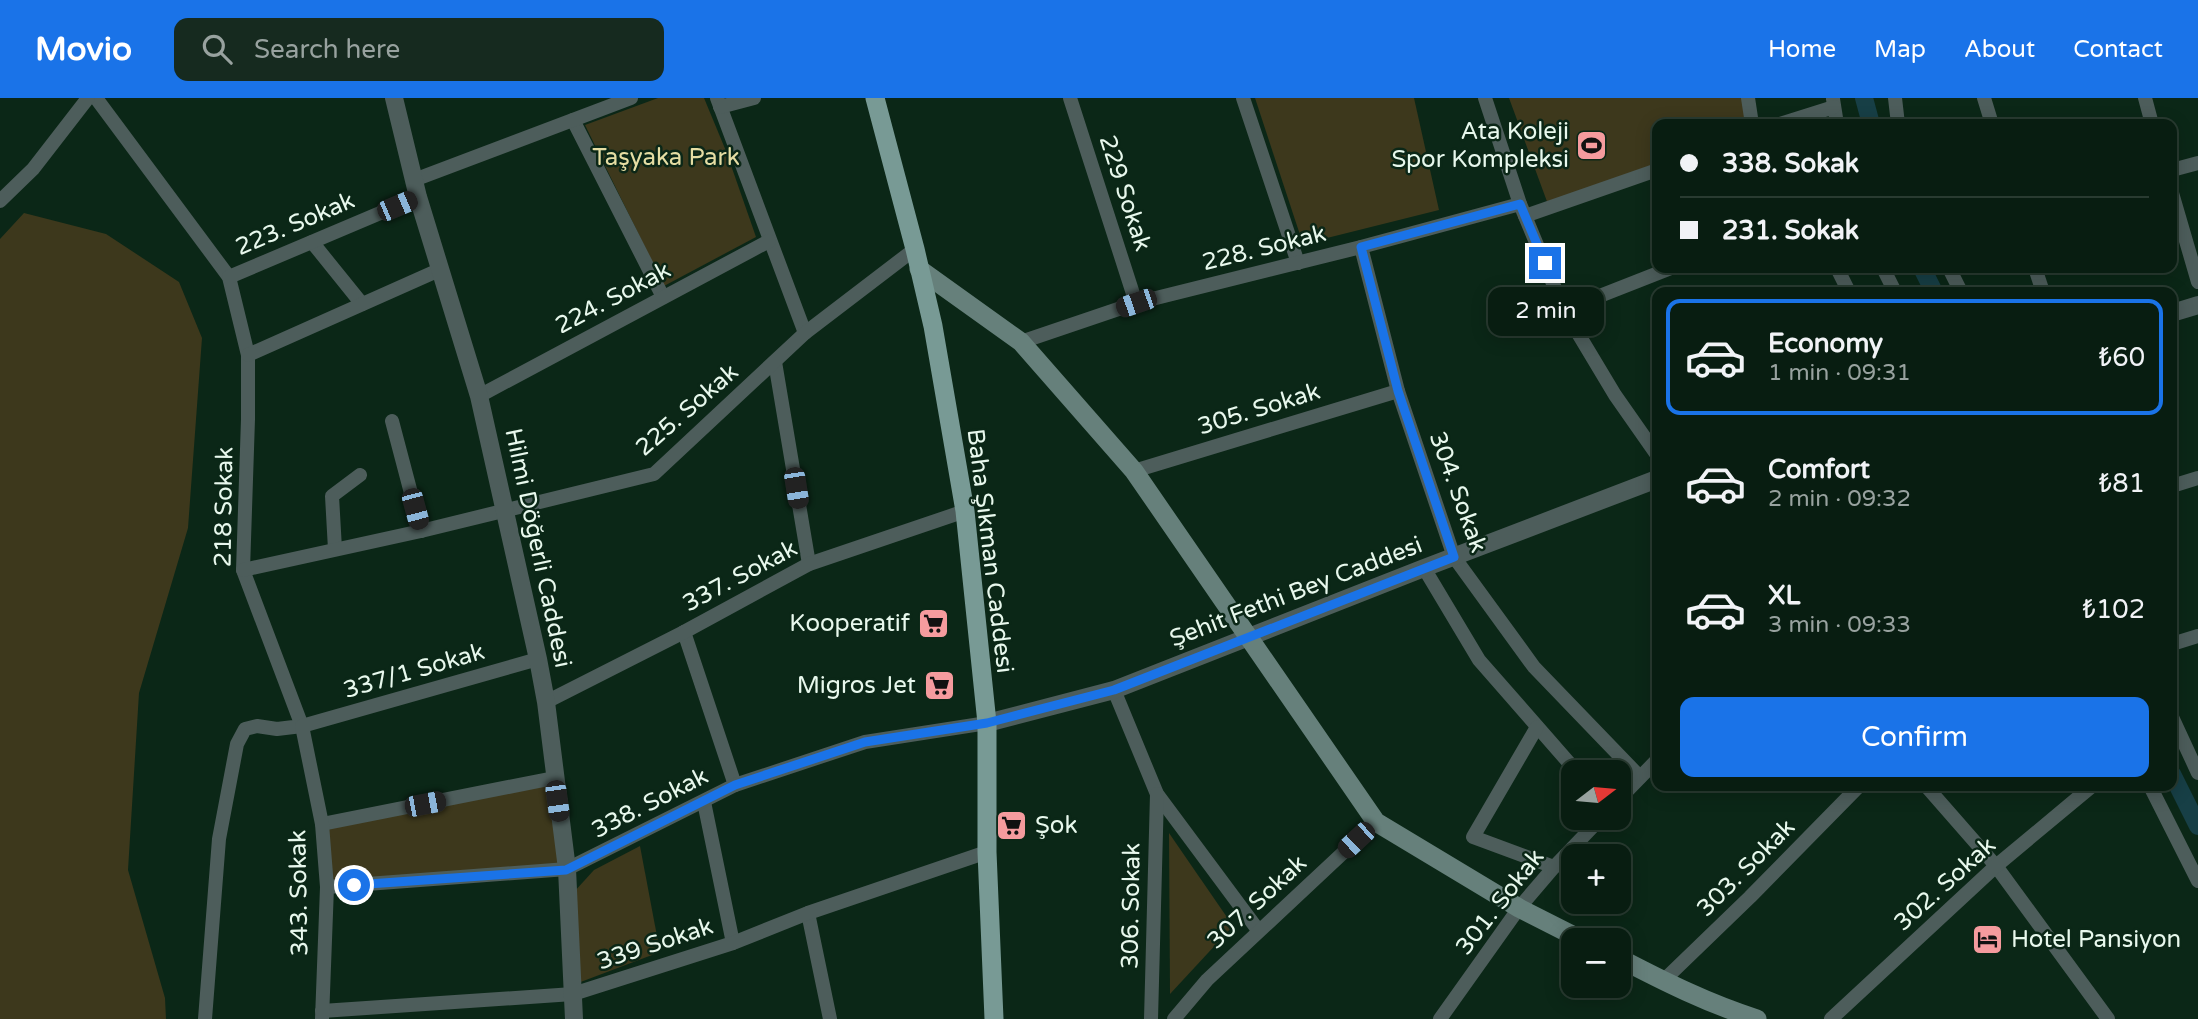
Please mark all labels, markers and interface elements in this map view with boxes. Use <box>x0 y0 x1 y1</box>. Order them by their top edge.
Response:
search box <box>174 18 664 81</box>
text: Movio <box>35 30 132 69</box>
icon: search <box>198 30 236 68</box>
text: Search here <box>254 34 400 65</box>
text: Home <box>1768 35 1836 64</box>
text: Map <box>1874 35 1926 64</box>
text: About <box>1964 35 2035 64</box>
text: Contact <box>2073 35 2163 64</box>
place label: Ata Koleji Spor Kompleksi <box>1391 117 1569 174</box>
sports icon: Ata Koleji Spor Kompleksi <box>1575 128 1609 162</box>
street label: 229 Sokak <box>1093 131 1157 255</box>
park label: Taşyaka Park <box>592 143 740 172</box>
text: 338. Sokak <box>1722 148 1859 179</box>
street label: 223. Sokak <box>231 186 359 262</box>
car <box>374 188 421 224</box>
text: 231. Sokak <box>1722 215 1859 246</box>
street label: 228. Sokak <box>1199 219 1329 277</box>
route end <box>1529 247 1561 279</box>
street label: 224. Sokak <box>550 256 676 340</box>
car <box>1113 286 1160 320</box>
callout: 2 min <box>1487 288 1603 336</box>
text: 2 min <box>1515 297 1577 325</box>
icon: car <box>1684 326 1747 389</box>
text: Economy <box>1768 328 1883 359</box>
text: ₺60 <box>2099 342 2145 373</box>
street label: 225. Sokak <box>630 358 744 462</box>
text: 1 min · 09:31 <box>1768 359 1911 387</box>
street label: 305. Sokak <box>1194 377 1324 441</box>
street label: Hilmi Döğerli Caddesi <box>498 426 578 670</box>
street label: Baha Şıkman Caddesi <box>961 427 1019 675</box>
street label: 304. Sokak <box>1423 428 1493 556</box>
street label: 218 Sokak <box>208 447 240 567</box>
icon: car <box>1684 452 1747 515</box>
text: Comfort <box>1768 454 1870 485</box>
car <box>783 466 810 510</box>
text: ₺81 <box>2099 468 2145 499</box>
text: 2 min · 09:32 <box>1768 485 1911 513</box>
car <box>400 486 431 532</box>
street label: Şehit Fethi Bey Caddesi <box>1166 530 1426 654</box>
street label: 337. Sokak <box>678 534 802 618</box>
icon: car <box>1684 578 1747 641</box>
text: XL <box>1768 580 1800 611</box>
text: ₺102 <box>2082 594 2145 625</box>
supermarket icon: Kooperatif <box>916 606 950 640</box>
place label: Kooperatif <box>789 609 911 638</box>
text: 3 min · 09:33 <box>1768 611 1911 639</box>
street label: 337/1 Sokak <box>340 637 488 705</box>
supermarket icon: Migros Jet <box>922 668 956 702</box>
place label: Migros Jet <box>797 671 916 700</box>
button: Confirm <box>1680 697 2149 777</box>
north arrow <box>1561 760 1631 830</box>
map controls <box>1561 760 1631 998</box>
street label: 338. Sokak <box>587 761 713 845</box>
car <box>544 779 571 823</box>
car <box>403 790 448 818</box>
supermarket icon: Şok <box>995 808 1029 842</box>
place label: Şok <box>1035 811 1077 840</box>
street label: 303. Sokak <box>1691 813 1801 923</box>
car <box>1334 818 1379 862</box>
street label: 343. Sokak <box>283 830 315 956</box>
street label: 302. Sokak <box>1888 831 2002 937</box>
street label: 306. Sokak <box>1115 843 1147 969</box>
street label: 301. Sokak <box>1450 843 1550 961</box>
button: + <box>1561 844 1631 914</box>
street label: 307. Sokak <box>1201 849 1313 955</box>
route start <box>338 869 370 901</box>
street label: 339 Sokak <box>593 912 717 976</box>
hotel icon: Hotel Pansiyon <box>1971 922 2005 956</box>
place label: Hotel Pansiyon <box>2011 925 2181 954</box>
button: − <box>1561 928 1631 998</box>

